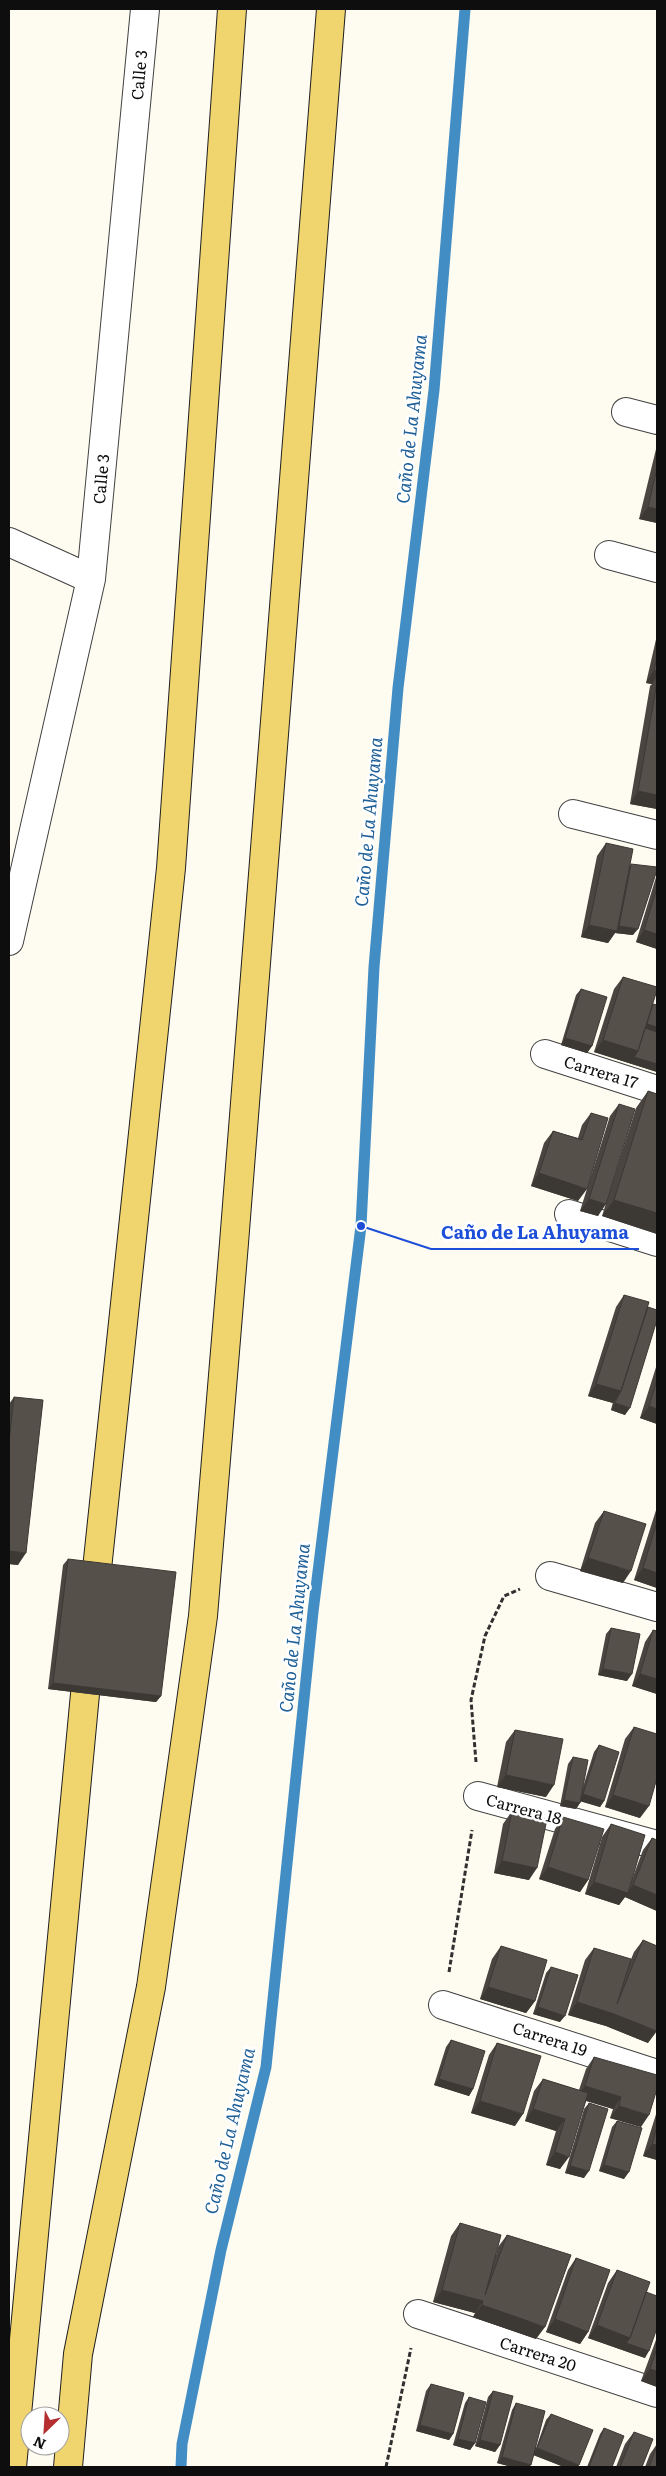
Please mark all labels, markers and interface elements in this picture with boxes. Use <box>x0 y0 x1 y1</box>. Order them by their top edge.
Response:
street label: Calle 3 <box>124 49 152 101</box>
water label: Caño de La Ahuyama <box>388 332 433 505</box>
street label: Calle 3 <box>86 453 114 505</box>
water label: Caño de La Ahuyama <box>347 735 388 908</box>
street label: Carrera 17 <box>561 1048 641 1094</box>
callout: Caño de La Ahuyama <box>431 1216 639 1249</box>
text: Caño de La Ahuyama <box>441 1218 630 1245</box>
water label: Caño de La Ahuyama <box>271 1541 316 1714</box>
street label: Carrera 18 <box>484 1786 565 1830</box>
street label: Carrera 19 <box>510 2015 591 2061</box>
water label: Caño de La Ahuyama <box>196 2044 261 2217</box>
street label: Carrera 20 <box>497 2329 580 2377</box>
north arrow <box>20 2406 70 2456</box>
text: N <box>29 2432 49 2455</box>

